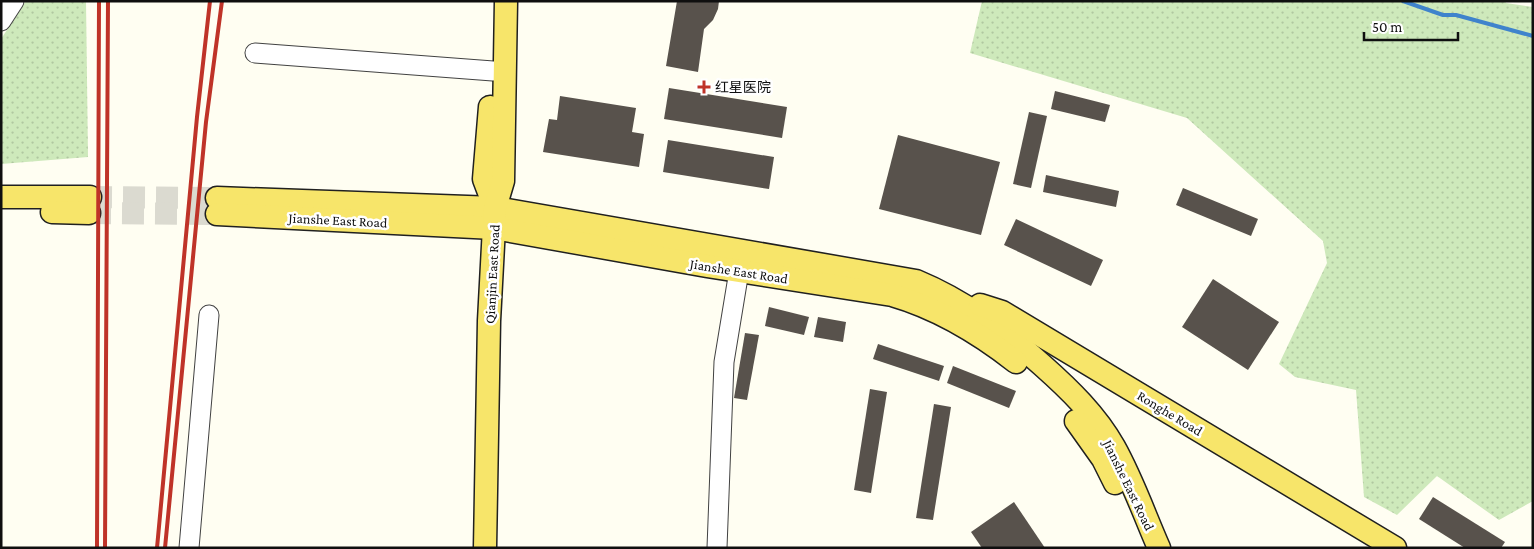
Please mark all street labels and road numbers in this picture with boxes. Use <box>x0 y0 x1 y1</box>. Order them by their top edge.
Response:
street label: Jianshe East Road <box>286 209 388 231</box>
street label: Qianjin East Road <box>481 223 504 324</box>
street label: Jianshe East Road <box>687 255 790 287</box>
street label: Ronghe Road <box>1134 387 1206 439</box>
street label: Jianshe East Road <box>1099 435 1158 534</box>

